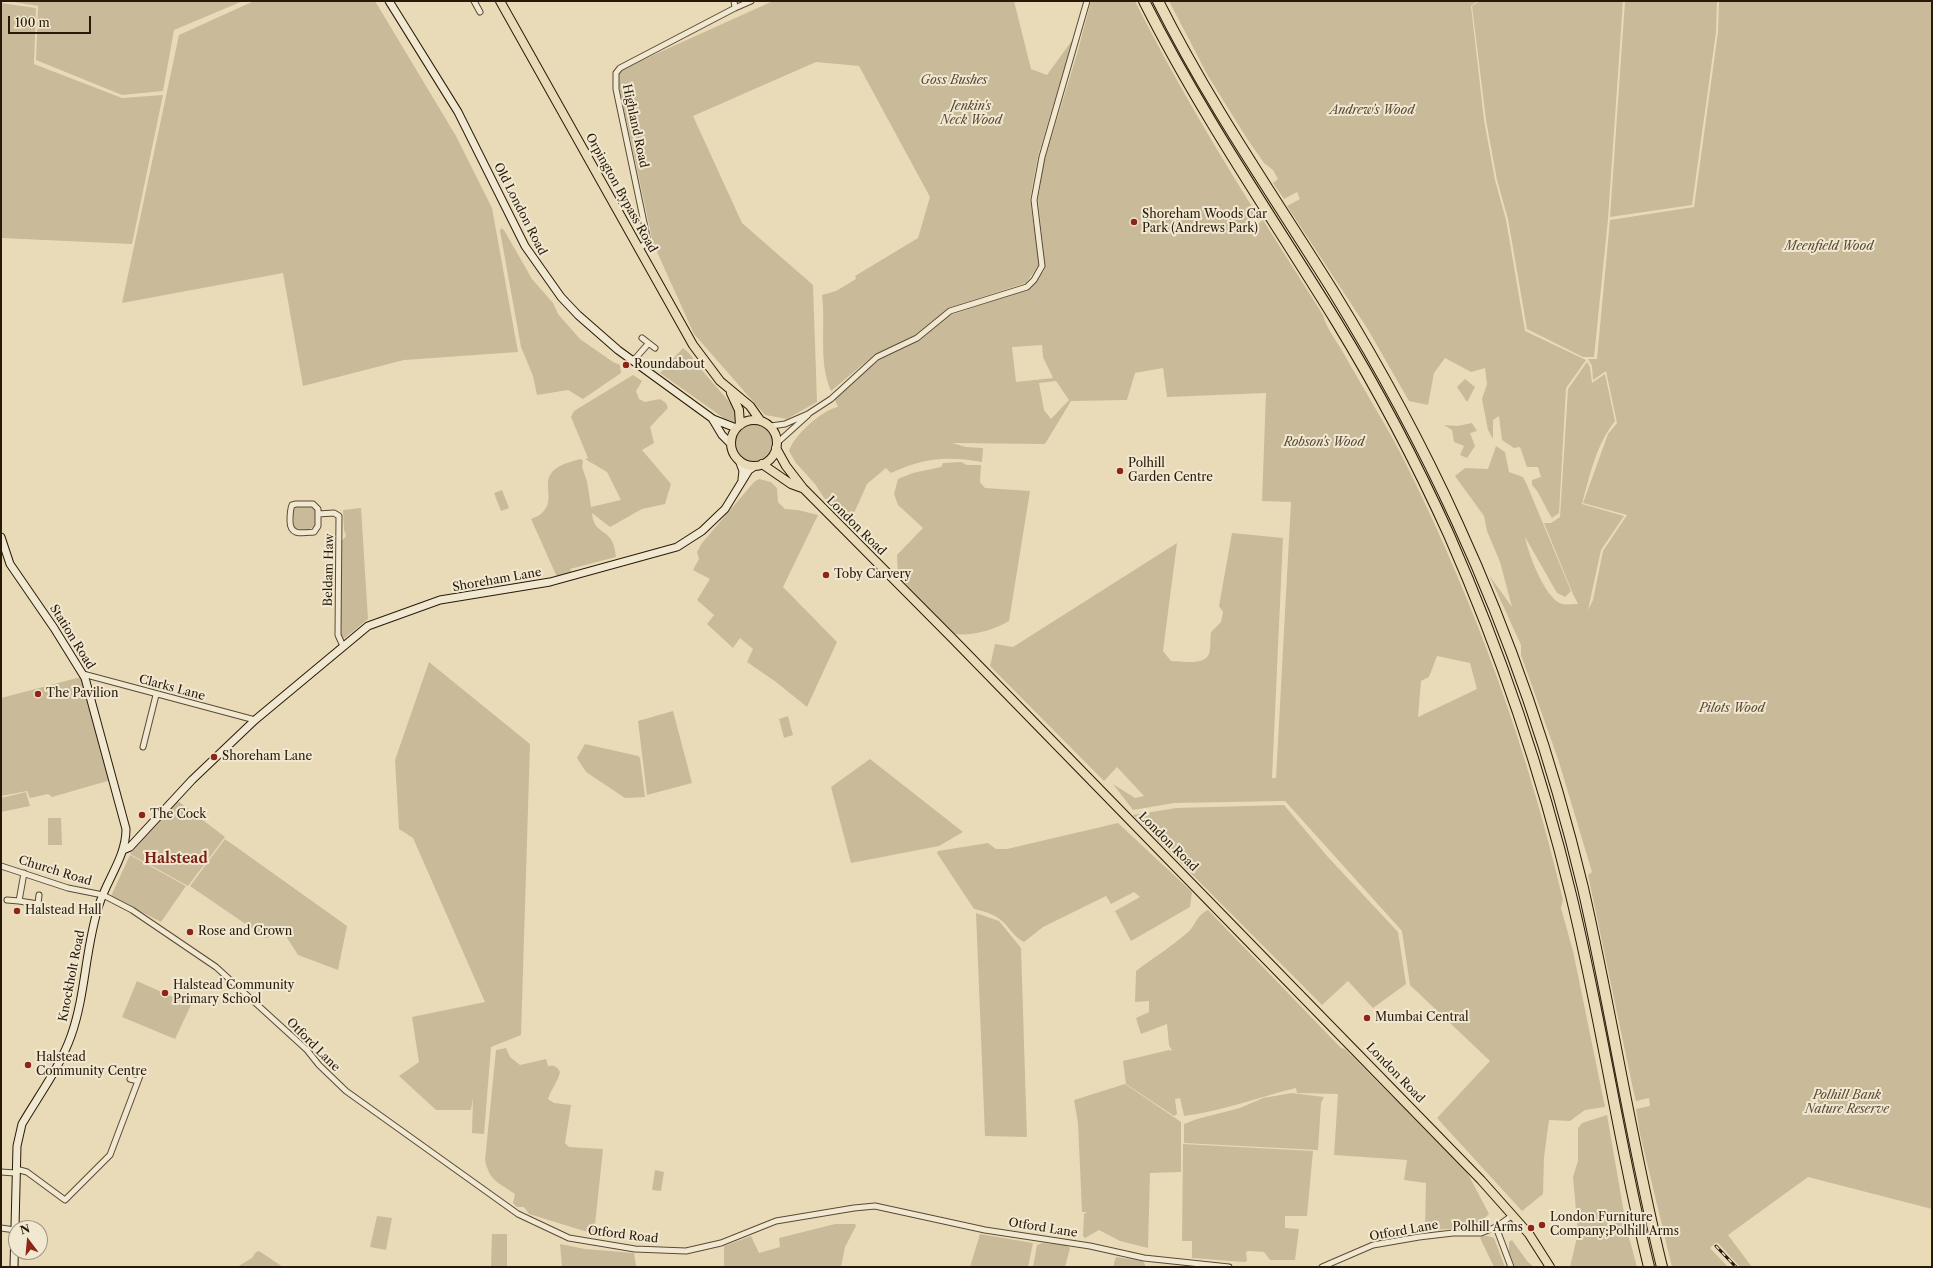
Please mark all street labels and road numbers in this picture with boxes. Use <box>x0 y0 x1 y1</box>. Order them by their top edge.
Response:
street label: Highland Road <box>619 83 651 169</box>
street label: Orpington Bypass Road <box>582 131 660 255</box>
street label: Old London Road <box>490 160 550 258</box>
street label: London Road <box>823 493 889 559</box>
street label: Beldam Haw <box>321 533 337 607</box>
street label: Shoreham Lane <box>451 565 543 595</box>
street label: Station Road <box>46 602 98 672</box>
street label: Clarks Lane <box>137 672 207 704</box>
street label: London Road <box>1135 809 1201 875</box>
street label: Church Road <box>17 853 93 889</box>
street label: Knockholt Road <box>56 929 88 1023</box>
street label: Otford Lane <box>283 1015 343 1075</box>
street label: London Road <box>1363 1040 1427 1106</box>
street label: Otford Lane <box>1008 1215 1078 1241</box>
street label: Otford Lane <box>1369 1218 1439 1244</box>
street label: Otford Road <box>587 1224 659 1246</box>

